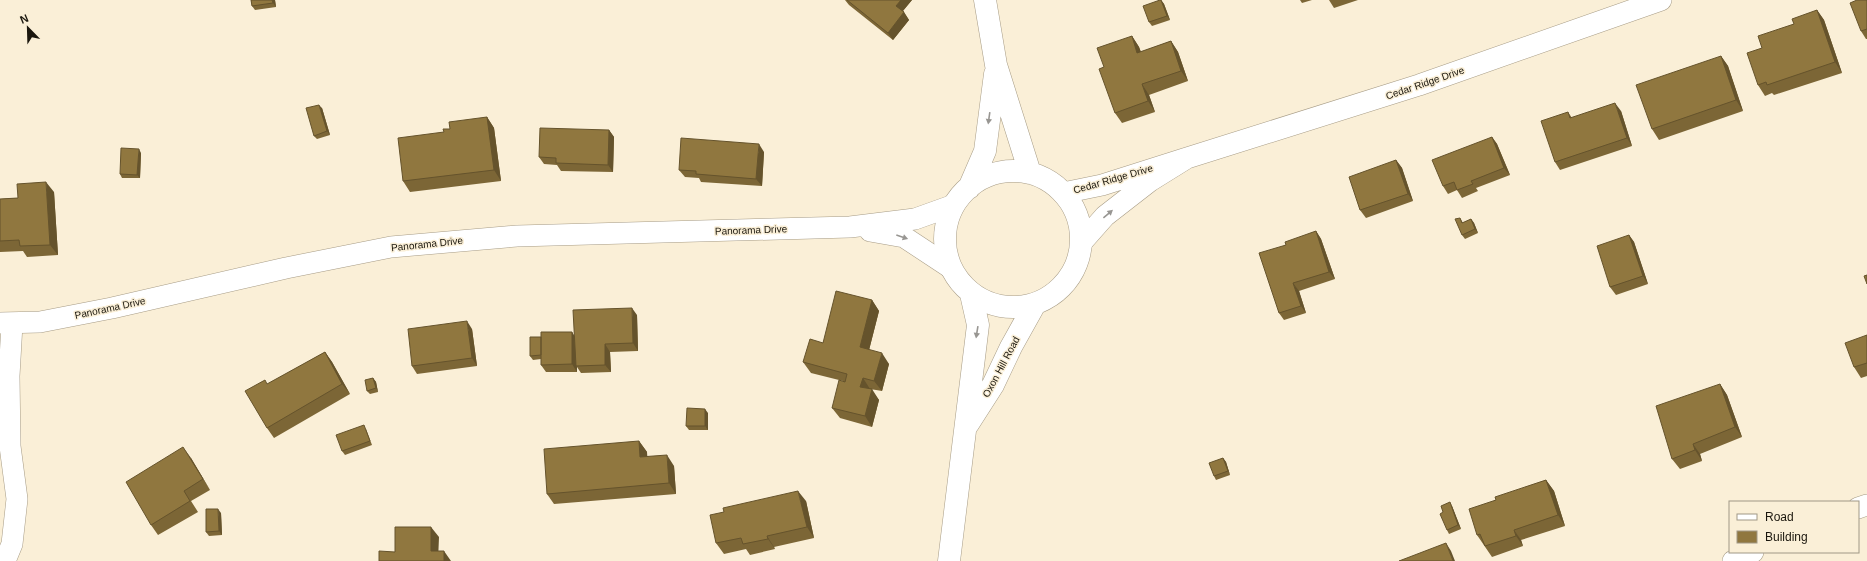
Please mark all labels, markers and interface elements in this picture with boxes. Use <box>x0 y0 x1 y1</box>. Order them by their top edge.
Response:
north arrow <box>8 8 48 48</box>
text: N <box>18 12 30 26</box>
street label: Cedar Ridge Drive <box>1384 64 1466 102</box>
one-way arrow <box>986 112 992 124</box>
street label: Cedar Ridge Drive <box>1072 162 1154 196</box>
one-way arrow <box>1103 209 1114 218</box>
street label: Panorama Drive <box>715 223 788 237</box>
street label: Panorama Drive <box>390 235 464 253</box>
one-way arrow <box>896 235 908 241</box>
street label: Panorama Drive <box>74 295 147 321</box>
one-way arrow <box>974 326 980 338</box>
street label: Oxon Hill Road <box>980 335 1022 399</box>
legend <box>1729 501 1859 553</box>
text: Road <box>1765 510 1794 524</box>
text: Building <box>1765 530 1808 544</box>

